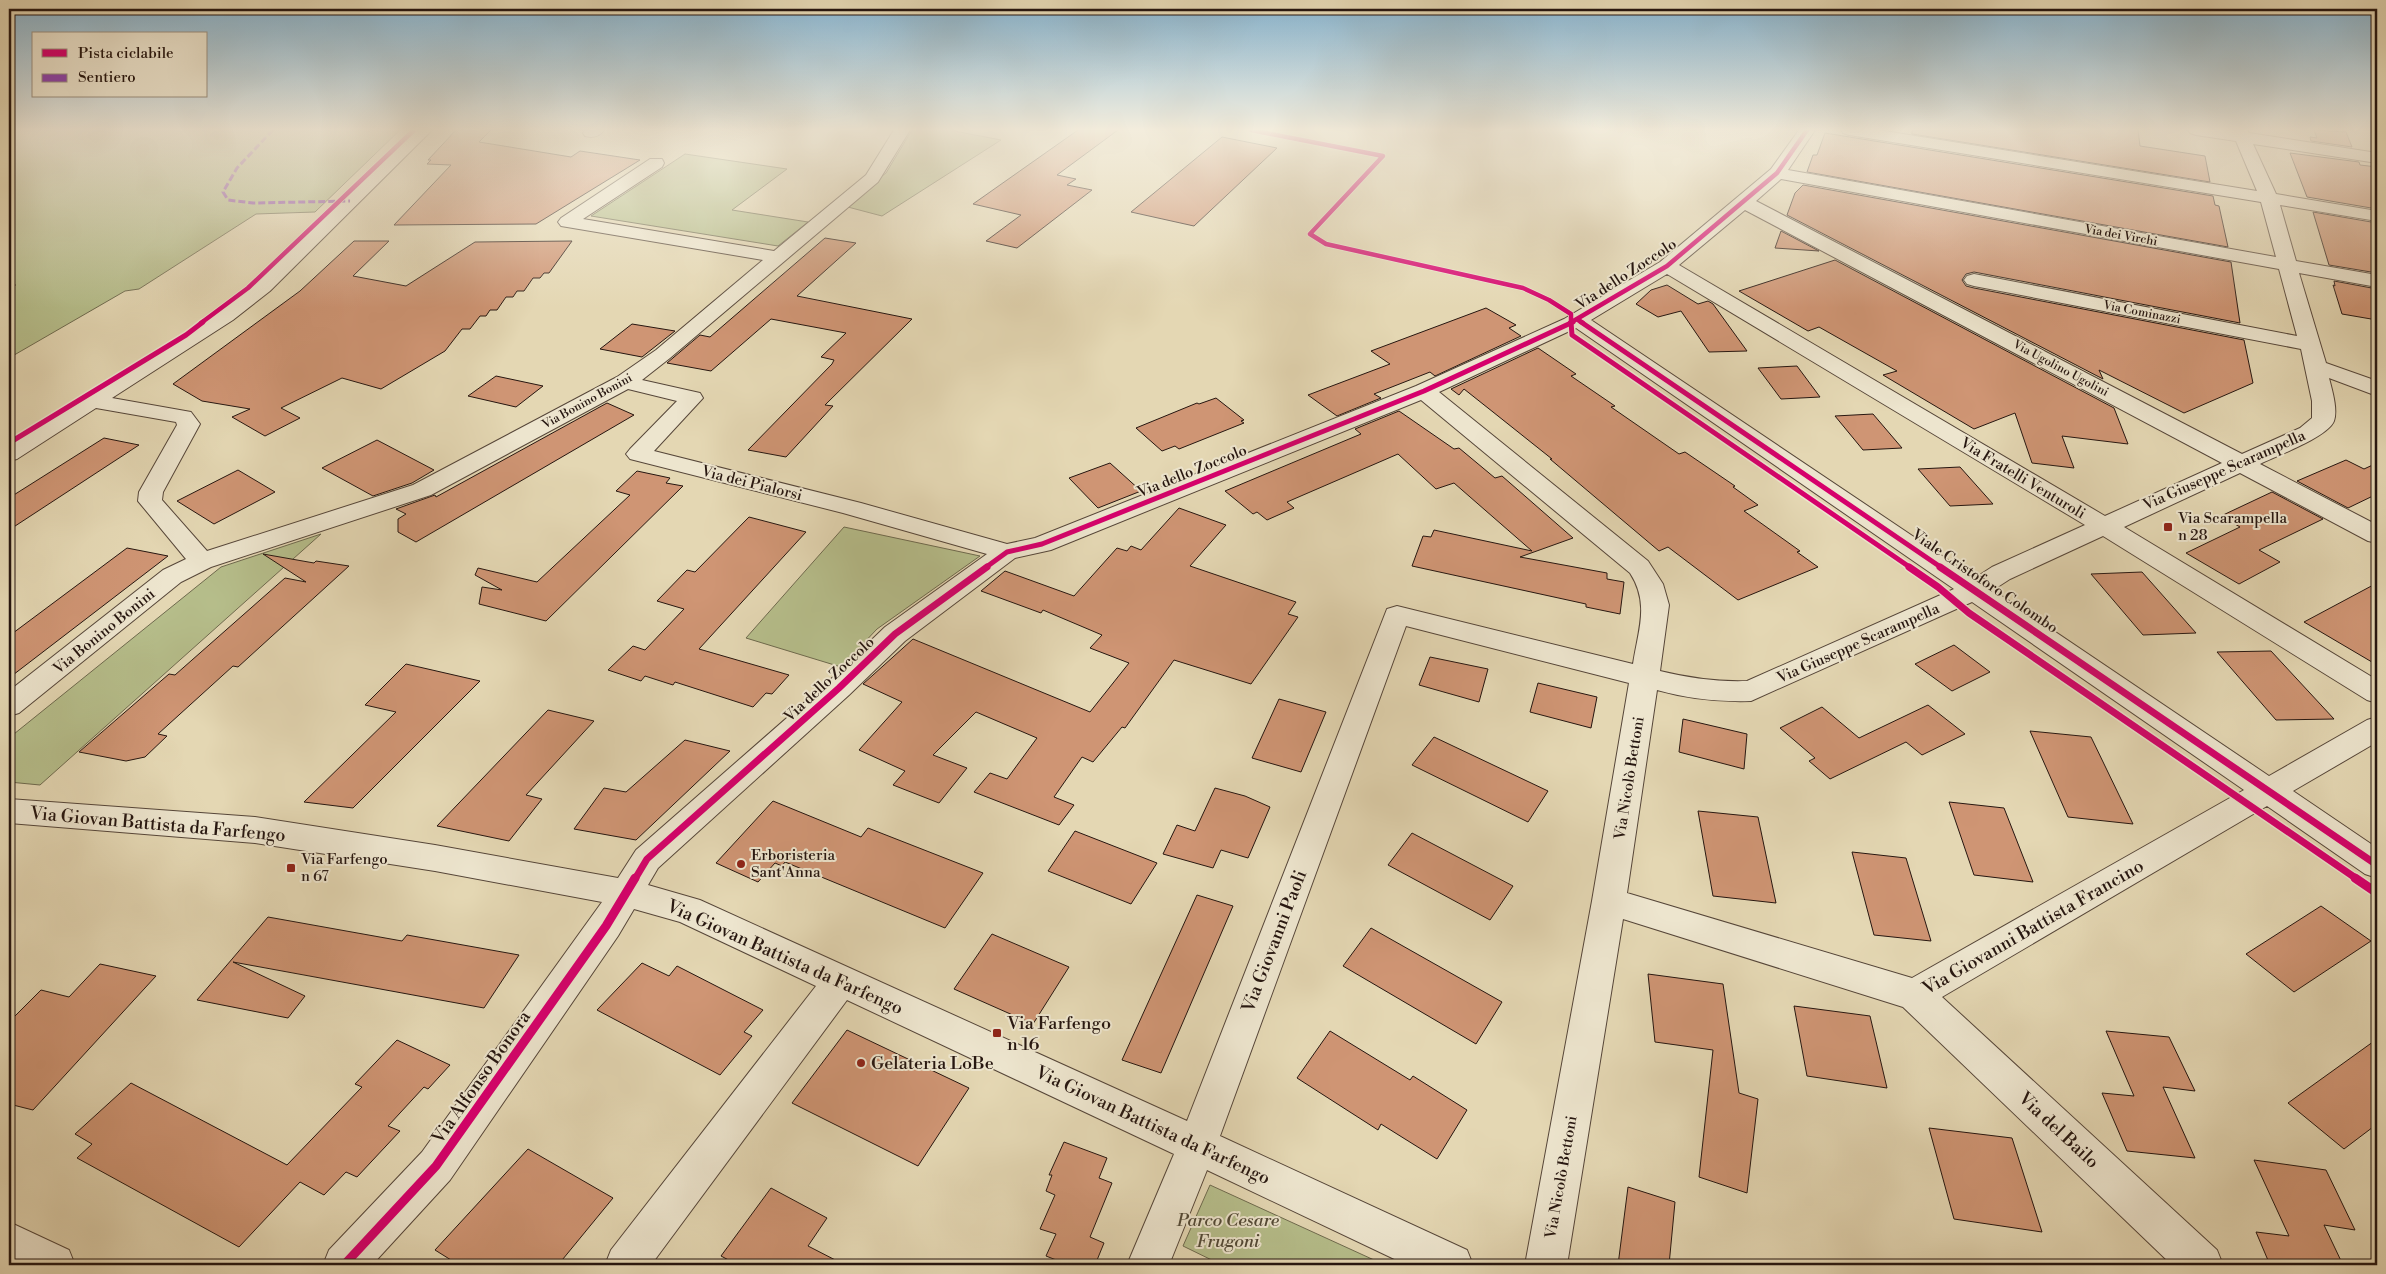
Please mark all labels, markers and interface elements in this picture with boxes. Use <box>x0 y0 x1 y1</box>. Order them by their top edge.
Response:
legend <box>32 32 208 98</box>
text: Pista ciclabile <box>78 44 174 63</box>
text: Sentiero <box>78 68 136 87</box>
street label: Via dei Virchi <box>2082 222 2159 249</box>
street label: Via dello Zoccolo <box>1571 235 1680 315</box>
street label: Via Cominazzi <box>2101 297 2182 327</box>
street label: Via Ugolino Ugolini <box>2010 336 2111 400</box>
street label: Via Bonino Bonini <box>539 371 635 433</box>
street label: Via Giuseppe Scarampella <box>2139 426 2309 515</box>
street label: Via Fratelli Venturoli <box>1956 433 2089 523</box>
street label: Via dello Zoccolo <box>1134 441 1250 502</box>
street label: Via dei Pialorsi <box>698 462 804 505</box>
place label: Via Scarampella n 28 <box>2177 509 2287 545</box>
marker: Via Scarampella n 28 <box>2162 521 2174 533</box>
street label: Viale Cristoforo Colombo <box>1907 525 2062 638</box>
street label: Via Bonino Bonini <box>49 584 159 679</box>
street label: Via Giuseppe Scarampella <box>1773 599 1943 688</box>
street label: Via dello Zoccolo <box>779 633 878 727</box>
street label: Via Nicolò Bettoni <box>1610 715 1649 842</box>
street label: Via Giovan Battista da Farfengo <box>28 802 287 847</box>
place label: Erboristeria Sant'Anna <box>751 846 836 882</box>
place label: Via Farfengo n 67 <box>300 850 388 886</box>
street label: Via Giovanni Battista Francino <box>1918 855 2148 1001</box>
marker: Erboristeria Sant'Anna <box>735 858 747 870</box>
marker: Via Farfengo n 67 <box>285 862 297 874</box>
street label: Via Giovanni Paoli <box>1236 867 1312 1017</box>
street label: Via Giovan Battista da Farfengo <box>662 894 907 1020</box>
street label: Via Alfonso Bonora <box>426 1005 536 1149</box>
place label: Via Farfengo n 16 <box>1006 1012 1111 1056</box>
marker: Via Farfengo n 16 <box>991 1027 1003 1039</box>
place label: Gelateria LoBe <box>871 1052 994 1075</box>
marker: Gelateria LoBe <box>855 1057 867 1069</box>
street label: Via Giovan Battista da Farfengo <box>1031 1060 1274 1190</box>
street label: Via del Bailo <box>2013 1086 2104 1174</box>
street label: Via Nicolò Bettoni <box>1541 1114 1582 1241</box>
park label: Parco Cesare Frugoni <box>1176 1209 1280 1253</box>

